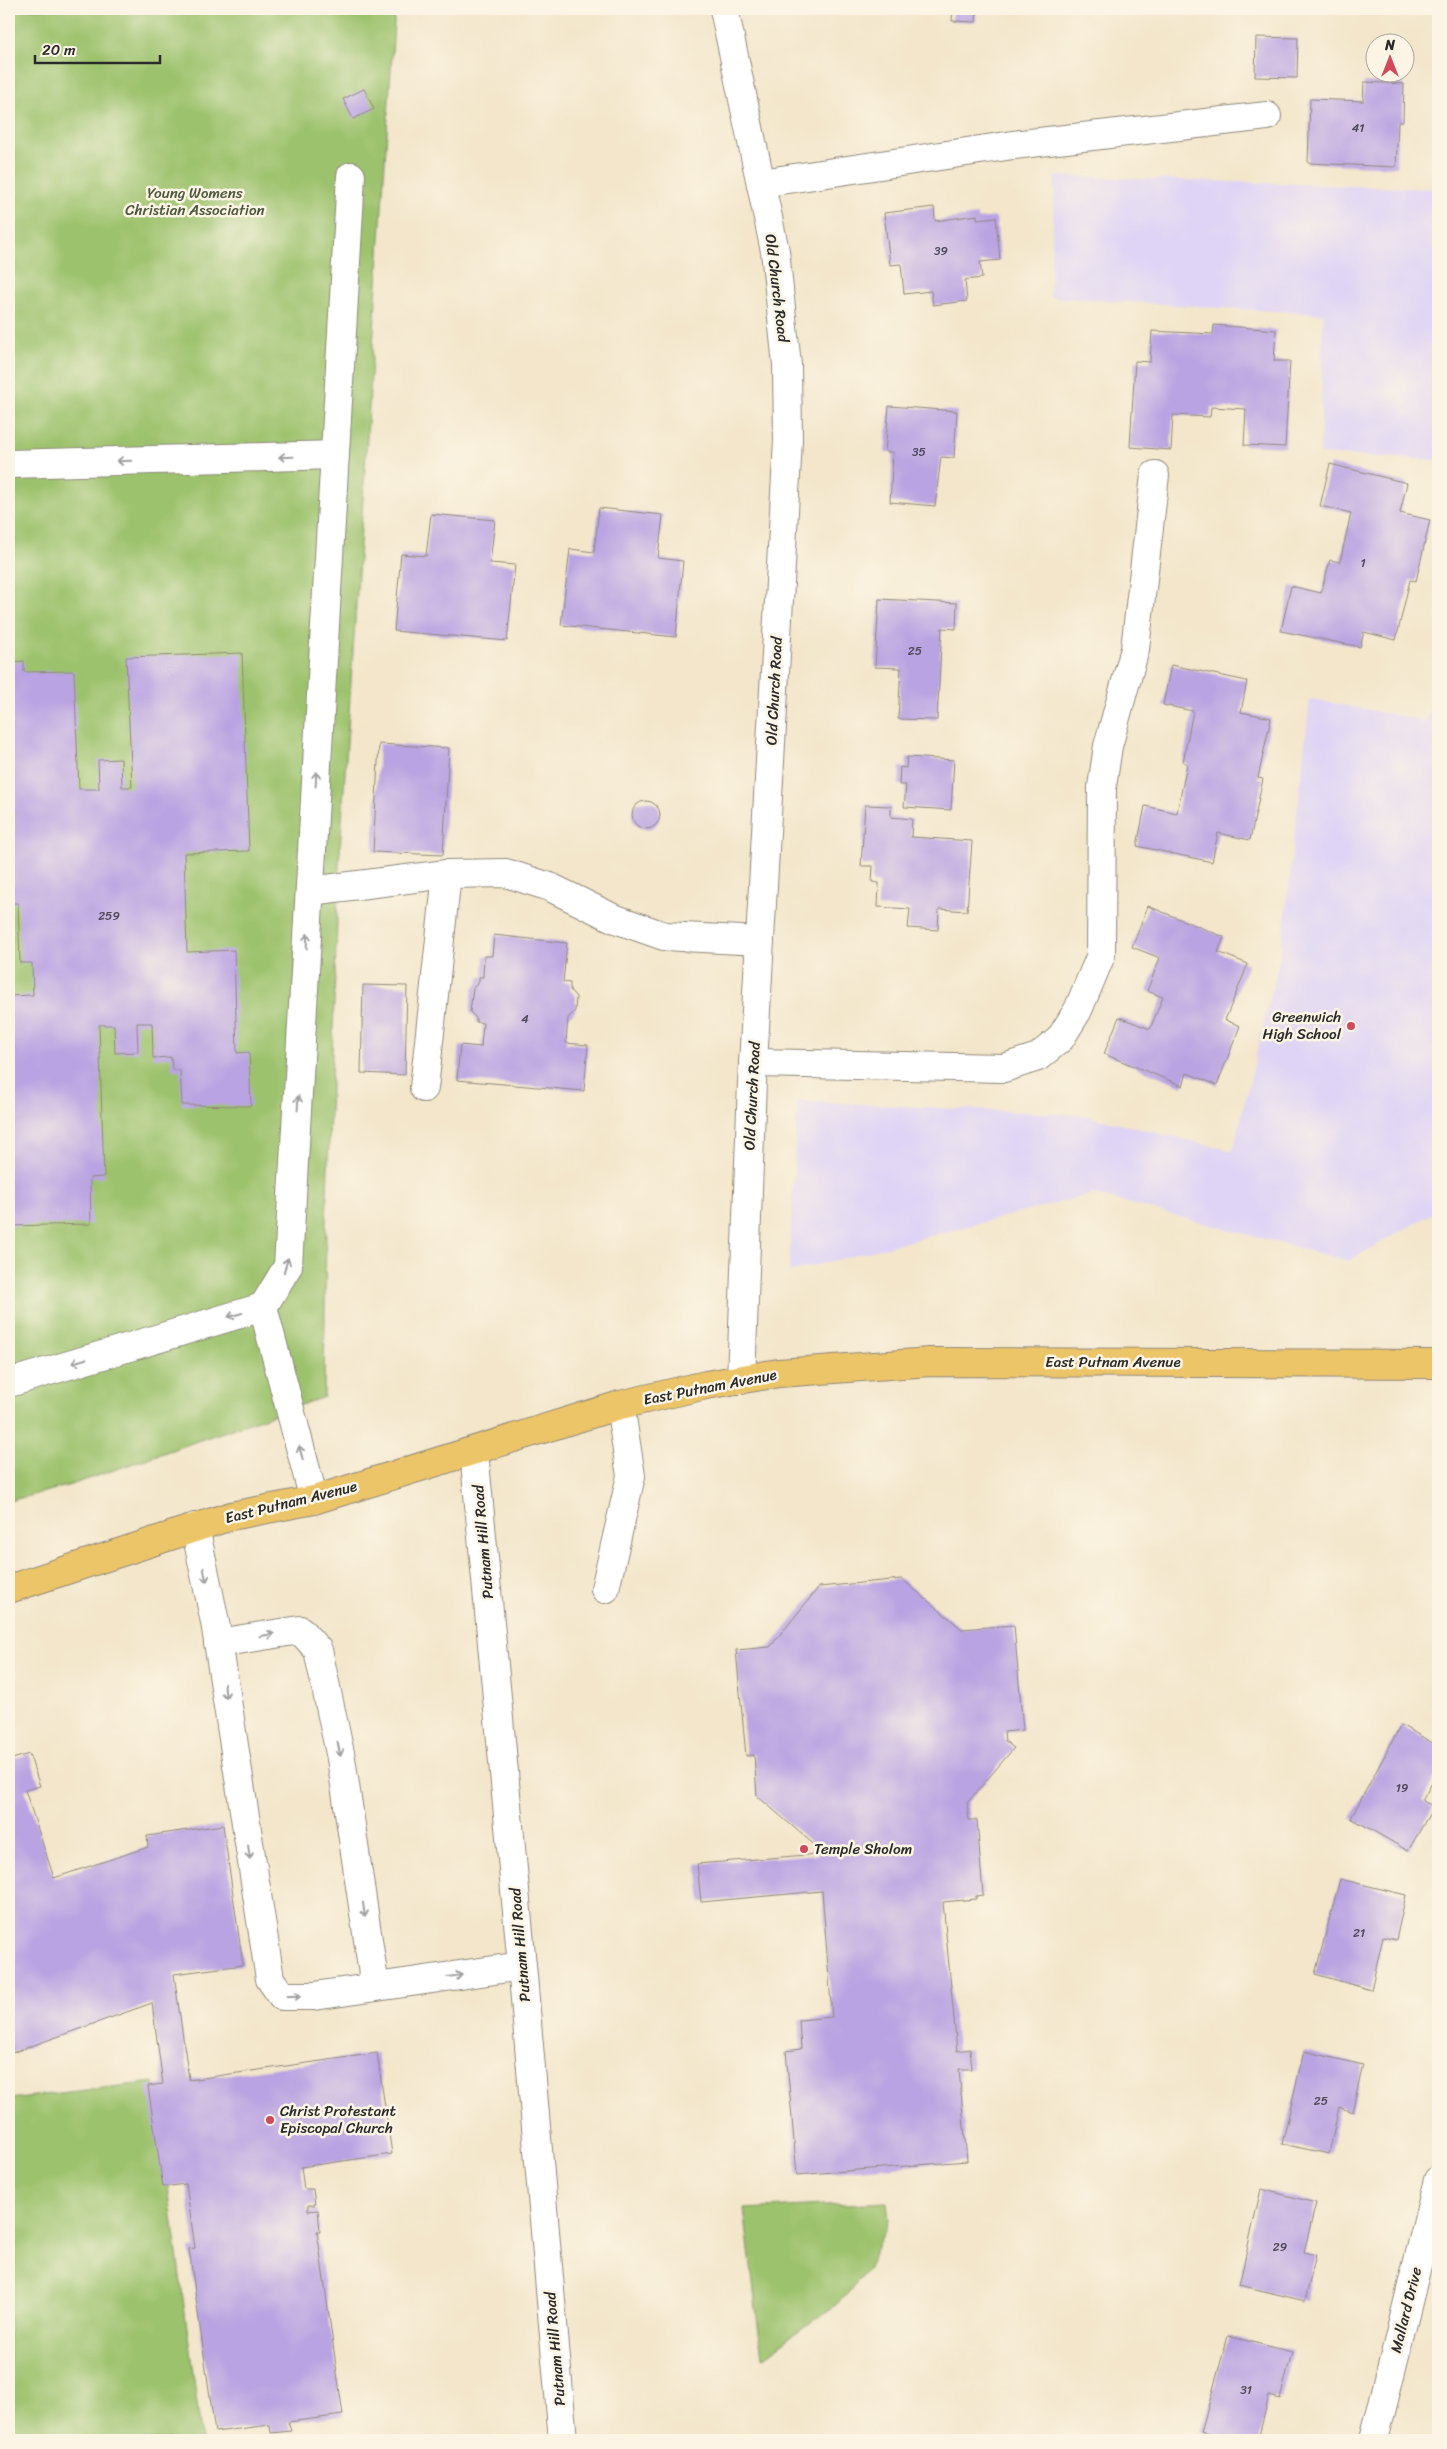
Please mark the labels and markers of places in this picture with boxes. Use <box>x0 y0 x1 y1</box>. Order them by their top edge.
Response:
place label: Greenwich High School <box>1263 1004 1342 1047</box>
marker: Greenwich High School <box>1345 1020 1357 1032</box>
place label: Temple Sholom <box>814 1836 912 1862</box>
marker: Temple Sholom <box>798 1843 810 1855</box>
place label: Christ Protestant Episcopal Church <box>280 2098 396 2141</box>
marker: Christ Protestant Episcopal Church <box>264 2114 276 2126</box>

